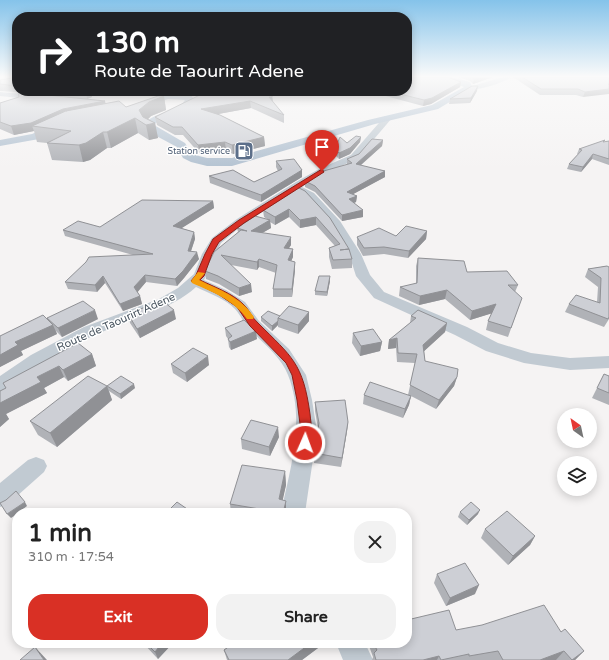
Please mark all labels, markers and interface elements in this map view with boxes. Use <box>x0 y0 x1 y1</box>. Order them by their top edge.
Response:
text: 130 m <box>94 26 180 60</box>
icon: right <box>28 28 80 80</box>
text: Route de Taourirt Adene <box>94 60 304 82</box>
pin <box>305 130 339 171</box>
icon: arrive <box>311 136 333 158</box>
fuel station icon: Station service <box>233 140 255 162</box>
place label: Station service <box>168 146 230 157</box>
street label: Route de Taourirt Adene <box>55 290 177 354</box>
north arrow <box>557 408 597 448</box>
map controls <box>557 408 597 496</box>
position arrow <box>284 422 326 464</box>
button: layers <box>557 456 597 496</box>
text: 1 min <box>28 519 92 548</box>
button: close <box>354 521 396 563</box>
text: 310 m · 17:54 <box>28 549 114 565</box>
button: Exit <box>28 594 208 640</box>
button: Share <box>216 594 396 640</box>

